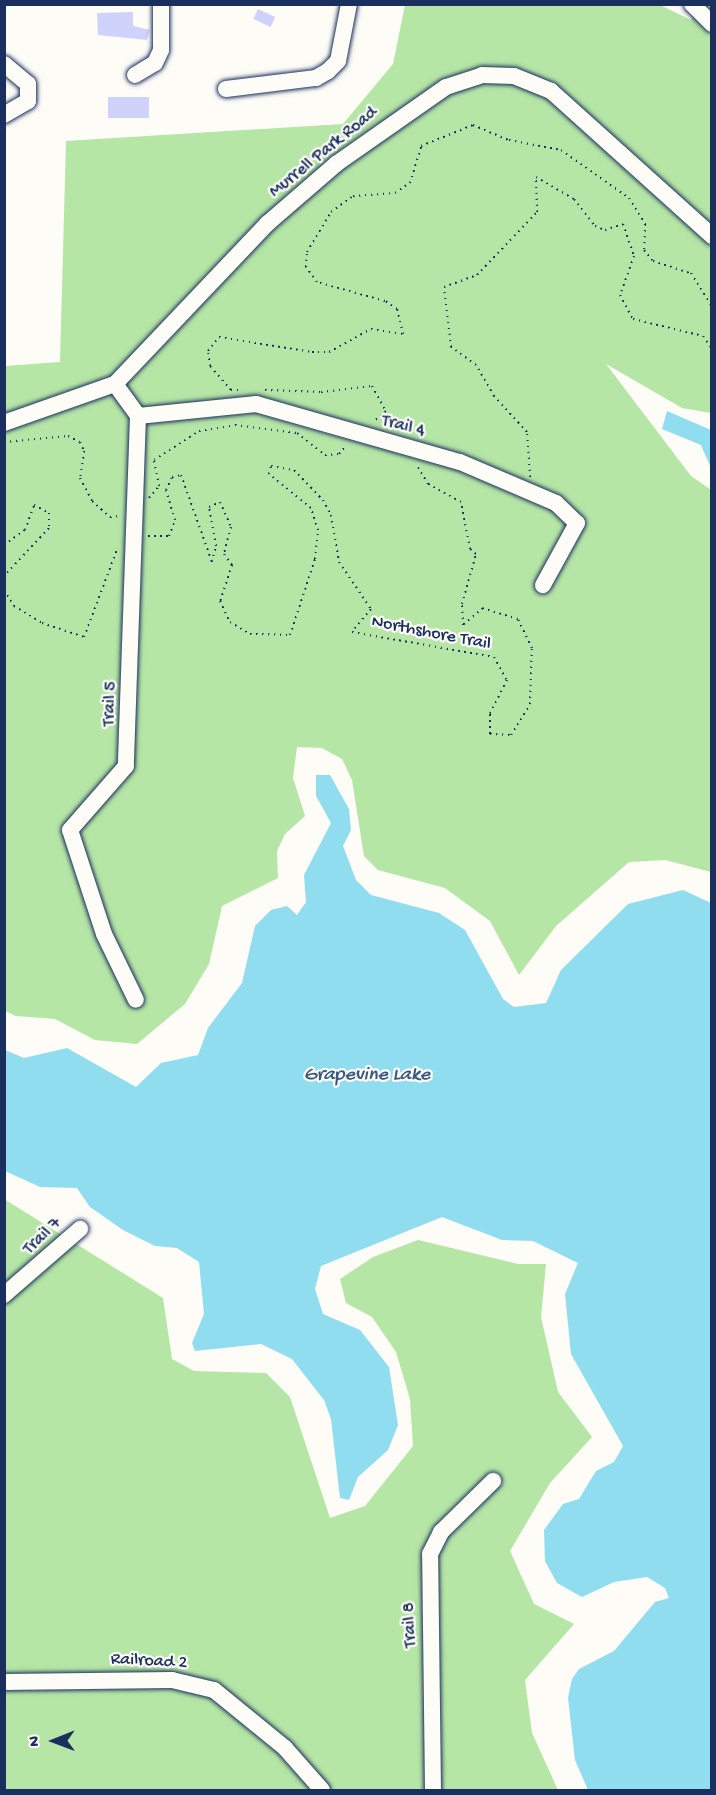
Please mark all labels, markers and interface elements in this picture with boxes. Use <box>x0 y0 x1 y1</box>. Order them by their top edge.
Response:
street label: Murrell Park Road <box>266 103 382 203</box>
street label: Trail 4 <box>379 411 427 443</box>
street label: Northshore Trail <box>369 612 493 656</box>
street label: Trail 5 <box>99 681 123 727</box>
water label: Grapevine Lake <box>304 1063 430 1087</box>
street label: Trail 7 <box>19 1214 67 1260</box>
street label: Trail 8 <box>399 1602 423 1648</box>
street label: Railroad 2 <box>110 1649 188 1675</box>
north arrow <box>24 1711 84 1771</box>
text: N <box>26 1736 45 1747</box>

